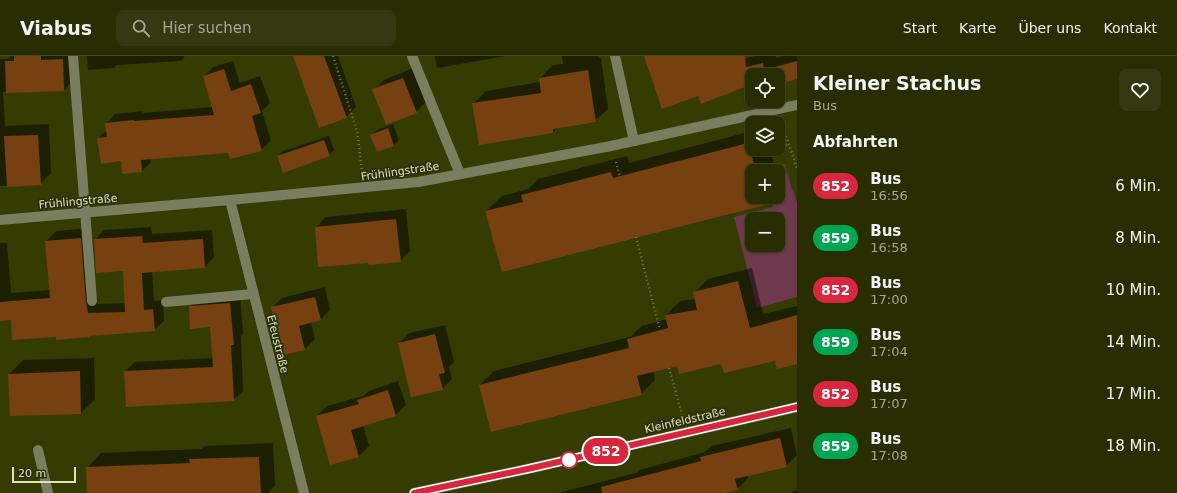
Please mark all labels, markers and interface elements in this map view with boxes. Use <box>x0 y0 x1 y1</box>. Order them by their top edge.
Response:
search box <box>116 10 396 46</box>
text: Viabus <box>20 17 92 39</box>
icon: search <box>130 17 152 39</box>
text: Hier suchen <box>162 19 252 37</box>
text: Start <box>903 20 937 36</box>
text: Karte <box>959 20 996 36</box>
text: Über uns <box>1018 20 1081 36</box>
text: Kontakt <box>1103 20 1157 36</box>
map controls <box>745 68 785 252</box>
button: locate <box>745 68 785 108</box>
button: heart <box>1119 69 1161 111</box>
text: Kleiner Stachus <box>813 72 981 94</box>
text: Bus <box>813 98 837 113</box>
button: layers <box>745 116 785 156</box>
text: Abfahrten <box>813 133 898 151</box>
street label: Frühlingstraße <box>360 160 440 183</box>
button: + <box>745 164 785 204</box>
text: Bus <box>870 170 901 188</box>
text: 6 Min. <box>1115 177 1161 195</box>
text: 852 <box>821 178 850 194</box>
text: 16:56 <box>870 188 908 203</box>
street label: Frühlingstraße <box>38 192 118 211</box>
button: − <box>745 212 785 252</box>
text: Bus <box>870 222 901 240</box>
text: 8 Min. <box>1115 229 1161 247</box>
text: 859 <box>821 230 850 246</box>
text: 16:58 <box>870 240 908 255</box>
text: Bus <box>870 274 901 292</box>
text: 10 Min. <box>1106 281 1161 299</box>
text: 852 <box>821 282 850 298</box>
text: 17:00 <box>870 292 908 307</box>
street label: Efeustraße <box>264 314 291 375</box>
text: Bus <box>870 326 901 344</box>
text: 14 Min. <box>1106 333 1161 351</box>
text: 859 <box>821 334 850 350</box>
text: 17:04 <box>870 344 908 359</box>
text: Bus <box>870 378 901 396</box>
text: 17 Min. <box>1106 385 1161 403</box>
text: 852 <box>821 386 850 402</box>
text: 17:07 <box>870 396 908 411</box>
street label: Kleinfeldstraße <box>643 405 727 436</box>
text: Bus <box>870 430 901 448</box>
text: 18 Min. <box>1106 437 1161 455</box>
line badge: 852 <box>583 438 629 464</box>
text: 859 <box>821 438 850 454</box>
text: 852 <box>591 443 621 459</box>
text: 17:08 <box>870 448 908 463</box>
unlabelled marker <box>560 451 578 469</box>
scale bar <box>12 465 76 484</box>
text: 20 m <box>18 467 46 480</box>

